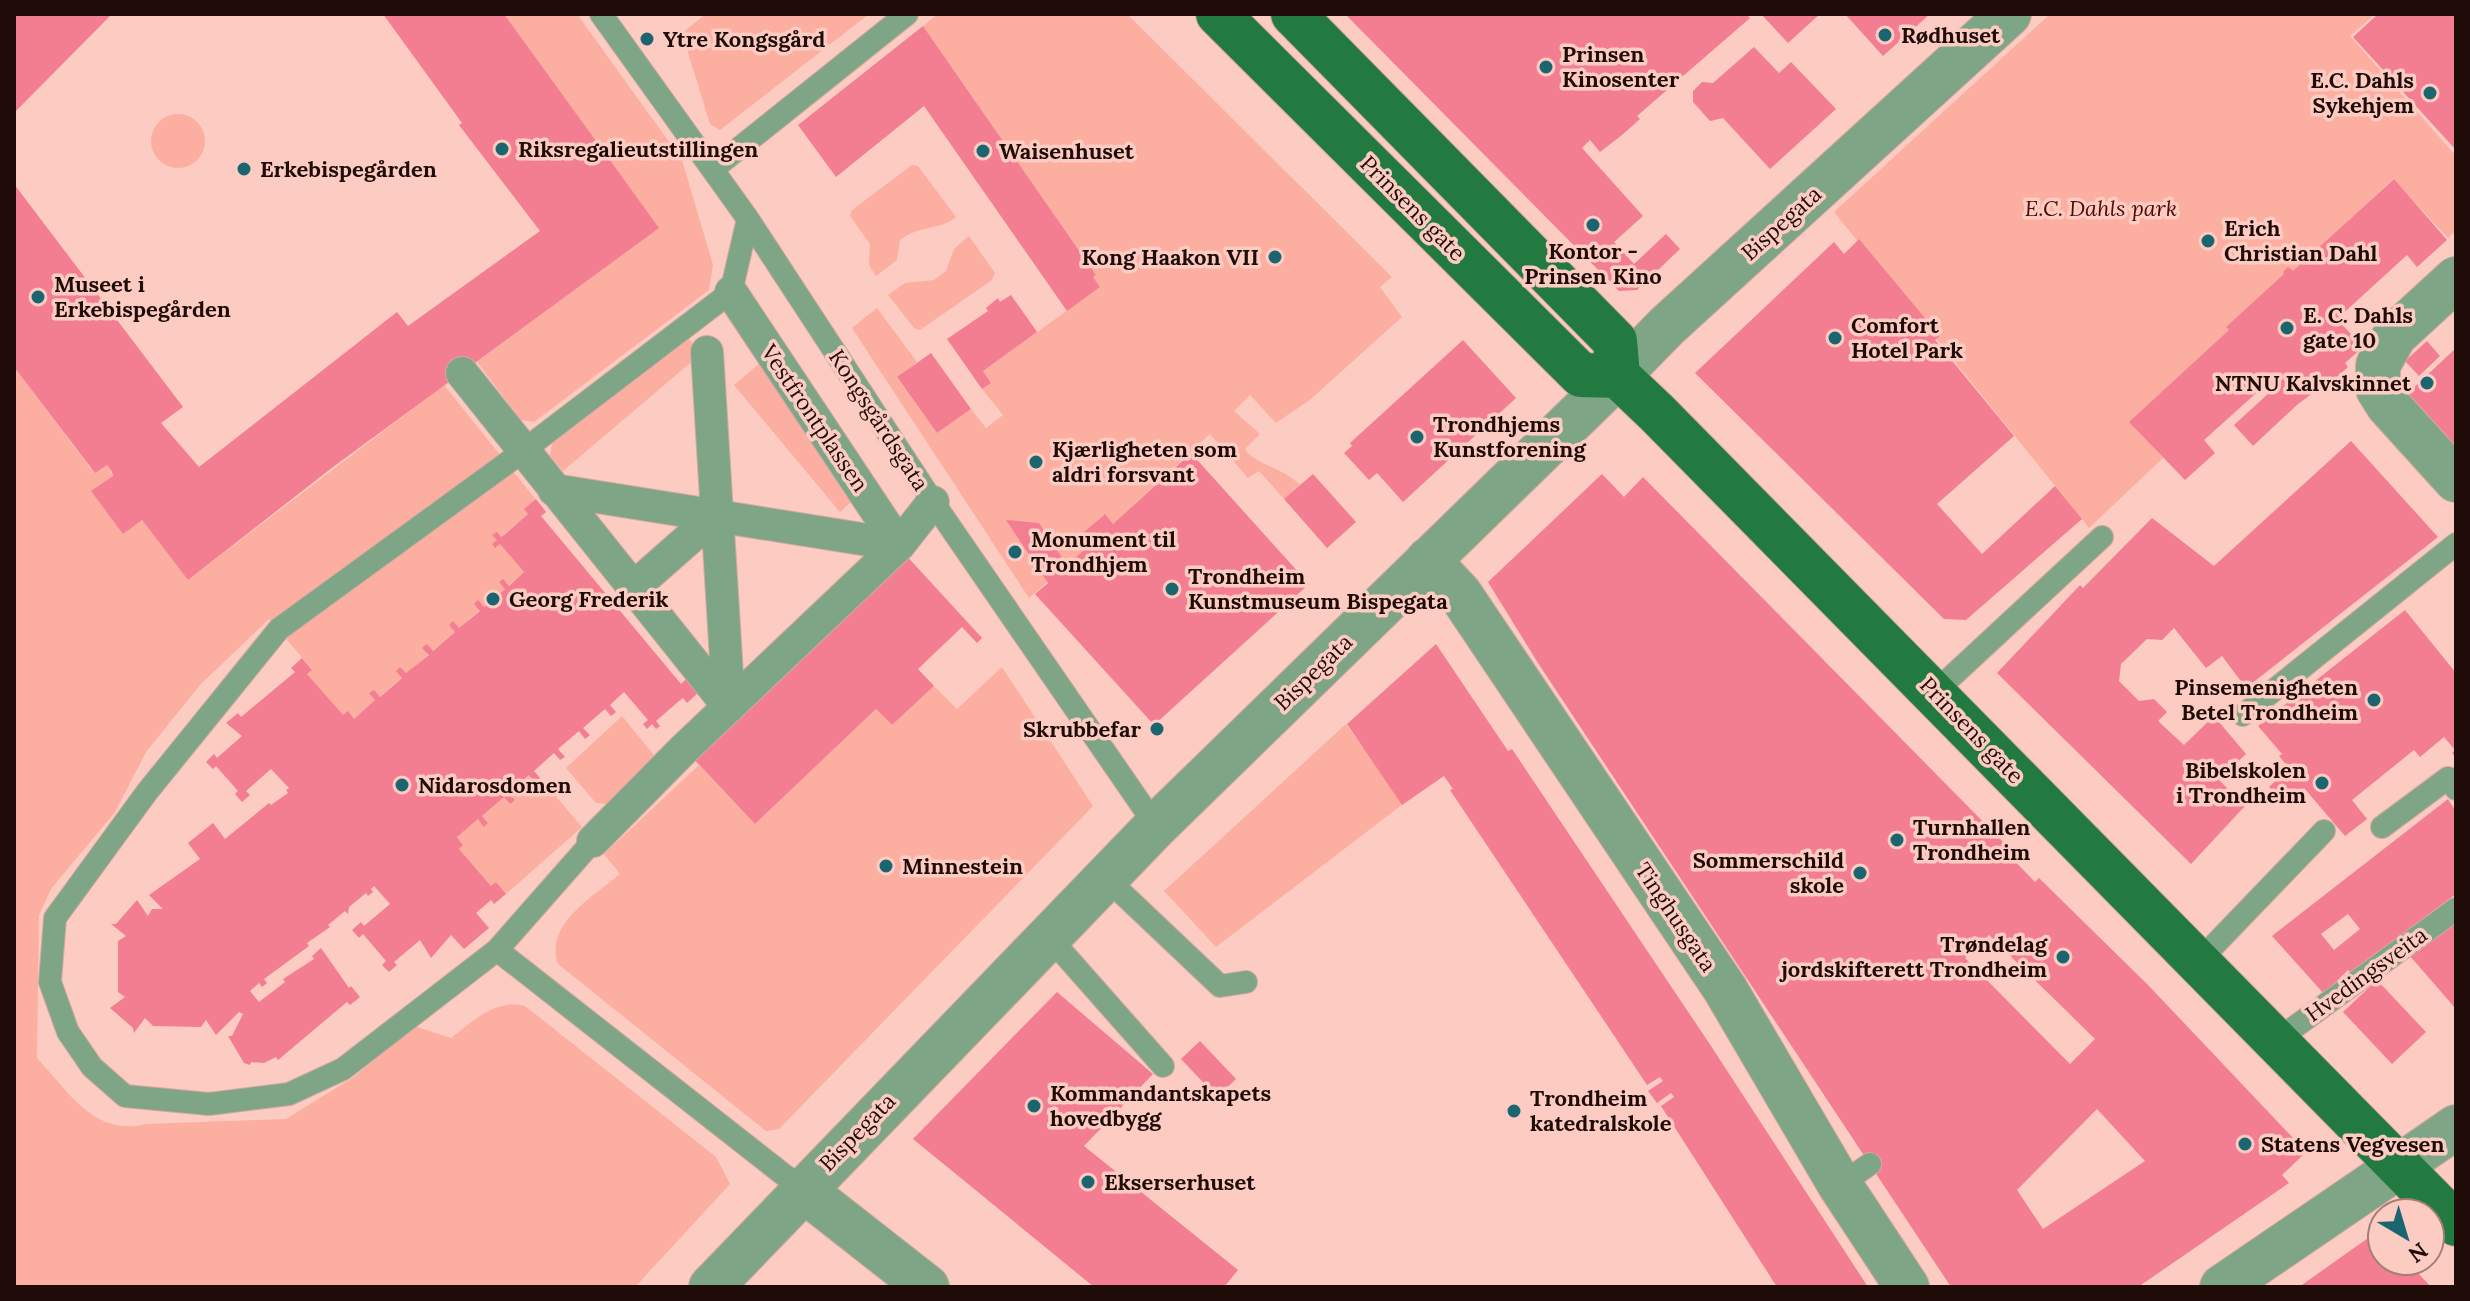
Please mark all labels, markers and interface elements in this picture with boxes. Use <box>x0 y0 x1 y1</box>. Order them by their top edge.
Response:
place label: Rødhuset <box>1901 21 2001 49</box>
place label: Ytre Kongsgård <box>663 25 825 53</box>
marker: Rødhuset <box>1876 26 1894 44</box>
marker: Ytre Kongsgård <box>638 30 656 48</box>
place label: Prinsen Kinosenter <box>1562 40 1680 93</box>
marker: Prinsen Kinosenter <box>1537 58 1555 76</box>
place label: E.C. Dahls Sykehjem <box>2310 66 2414 119</box>
marker: E.C. Dahls Sykehjem <box>2421 84 2439 102</box>
place label: Riksregalieutstillingen <box>518 135 758 163</box>
place label: Waisenhuset <box>999 137 1135 165</box>
marker: Riksregalieutstillingen <box>493 140 511 158</box>
marker: Waisenhuset <box>974 142 992 160</box>
street label: Prinsens gate <box>1354 149 1472 267</box>
place label: Erkebispegården <box>260 155 437 183</box>
marker: Erkebispegården <box>235 160 253 178</box>
street label: Bispegata <box>1735 180 1827 266</box>
park label: E.C. Dahls park <box>2025 194 2177 222</box>
place label: Erich Christian Dahl <box>2224 214 2378 267</box>
marker: Kontor - Prinsen Kino <box>1584 216 1602 234</box>
marker: Erich Christian Dahl <box>2199 232 2217 250</box>
place label: Kontor - Prinsen Kino <box>1524 237 1662 290</box>
place label: Kong Haakon VII <box>1081 243 1259 271</box>
marker: Kong Haakon VII <box>1266 248 1284 266</box>
place label: Museet i Erkebispegården <box>54 270 231 323</box>
marker: Museet i Erkebispegården <box>29 288 47 306</box>
place label: E. C. Dahls gate 10 <box>2303 301 2413 354</box>
place label: Comfort Hotel Park <box>1851 311 1963 364</box>
marker: E. C. Dahls gate 10 <box>2278 319 2296 337</box>
marker: Comfort Hotel Park <box>1826 329 1844 347</box>
street label: Vestfrontplassen <box>755 338 875 497</box>
street label: Kongsgårdsgata <box>823 344 935 496</box>
place label: NTNU Kalvskinnet <box>2215 369 2412 397</box>
marker: NTNU Kalvskinnet <box>2418 374 2436 392</box>
place label: Trondhjems Kunstforening <box>1433 410 1586 463</box>
marker: Trondhjems Kunstforening <box>1408 428 1426 446</box>
place label: Kjærligheten som aldri forsvant <box>1052 435 1237 488</box>
marker: Kjærligheten som aldri forsvant <box>1027 453 1045 471</box>
place label: Monument til Trondhjem <box>1031 525 1176 578</box>
marker: Monument til Trondhjem <box>1006 543 1024 561</box>
place label: Trondheim Kunstmuseum Bispegata <box>1188 562 1448 615</box>
marker: Trondheim Kunstmuseum Bispegata <box>1163 580 1181 598</box>
place label: Georg Frederik <box>509 585 669 613</box>
marker: Georg Frederik <box>484 590 502 608</box>
street label: Bispegata <box>1268 628 1358 716</box>
street label: Prinsens gate <box>1914 671 2030 789</box>
place label: Pinsemenigheten Betel Trondheim <box>2174 673 2358 726</box>
marker: Pinsemenigheten Betel Trondheim <box>2365 691 2383 709</box>
place label: Skrubbefar <box>1023 715 1141 743</box>
marker: Skrubbefar <box>1148 720 1166 738</box>
place label: Bibelskolen i Trondheim <box>2176 756 2306 809</box>
place label: Nidarosdomen <box>418 771 572 799</box>
marker: Bibelskolen i Trondheim <box>2313 774 2331 792</box>
marker: Nidarosdomen <box>393 776 411 794</box>
place label: Turnhallen Trondheim <box>1913 813 2030 866</box>
marker: Turnhallen Trondheim <box>1888 831 1906 849</box>
place label: Sommerschild skole <box>1693 846 1844 899</box>
place label: Minnestein <box>902 852 1023 880</box>
marker: Minnestein <box>877 857 895 875</box>
street label: Tinghusgata <box>1629 857 1723 977</box>
marker: Sommerschild skole <box>1851 864 1869 882</box>
street label: Hvedingsveita <box>2300 920 2432 1028</box>
place label: Trøndelag jordskifterett Trondheim <box>1779 930 2048 983</box>
marker: Trøndelag jordskifterett Trondheim <box>2054 948 2072 966</box>
place label: Kommandantskapets hovedbygg <box>1050 1079 1271 1132</box>
place label: Trondheim katedralskole <box>1530 1084 1672 1137</box>
street label: Bispegata <box>813 1087 901 1177</box>
marker: Kommandantskapets hovedbygg <box>1025 1097 1043 1115</box>
marker: Trondheim katedralskole <box>1505 1102 1523 1120</box>
place label: Statens Vegvesen <box>2261 1130 2444 1158</box>
marker: Statens Vegvesen <box>2236 1135 2254 1153</box>
place label: Ekserserhuset <box>1104 1168 1256 1196</box>
marker: Ekserserhuset <box>1079 1173 1097 1191</box>
north arrow <box>2366 1197 2446 1277</box>
text: N <box>2403 1236 2434 1269</box>

